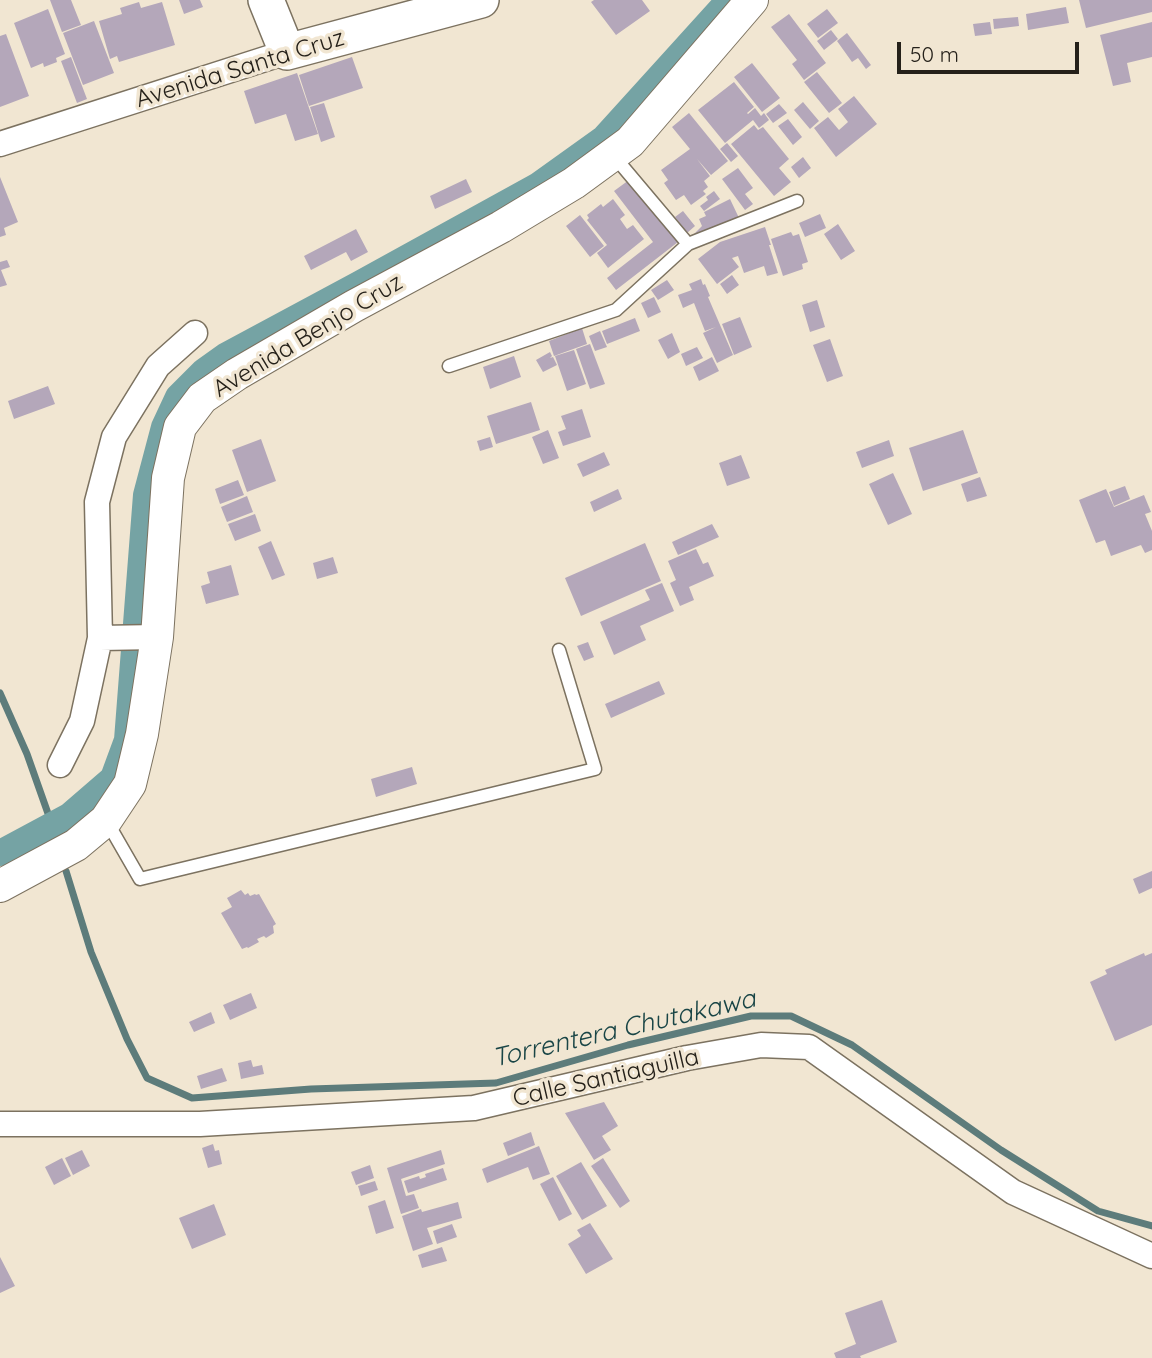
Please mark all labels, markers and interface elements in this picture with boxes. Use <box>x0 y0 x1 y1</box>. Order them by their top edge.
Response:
street label: Avenida Santa Cruz <box>132 24 348 114</box>
scale bar <box>900 28 1082 72</box>
text: 50 m <box>910 41 959 67</box>
street label: Avenida Benjo Cruz <box>208 268 408 404</box>
water label: Torrentera Chutakawa <box>489 984 759 1074</box>
street label: Calle Santiaguilla <box>510 1043 702 1113</box>

